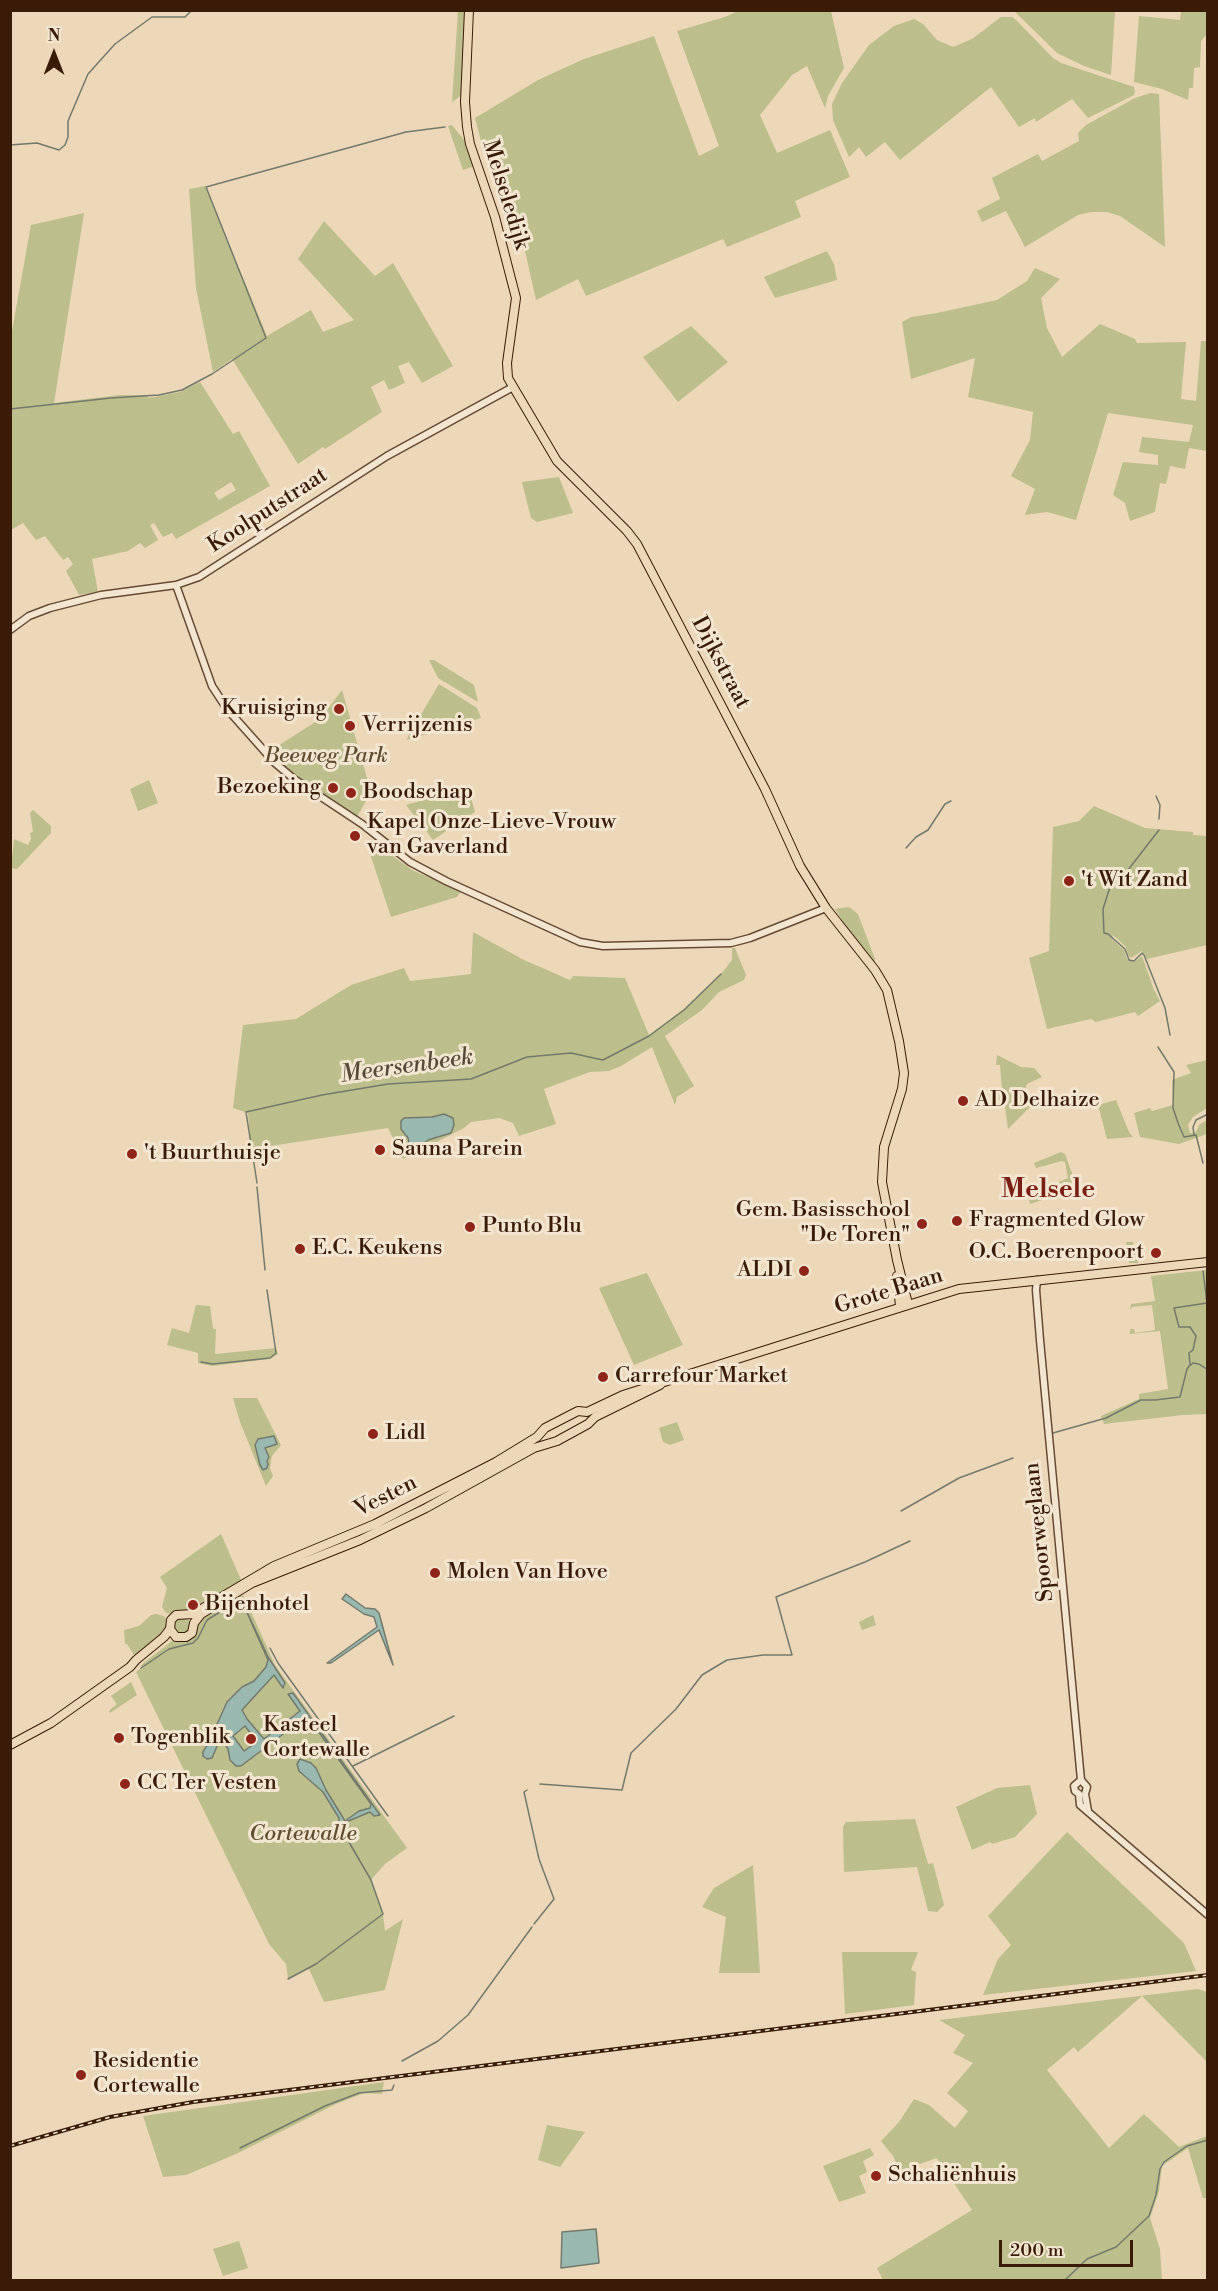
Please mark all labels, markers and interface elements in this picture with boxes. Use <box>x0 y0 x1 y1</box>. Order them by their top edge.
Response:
north arrow <box>24 24 84 84</box>
text: N <box>48 26 60 46</box>
street label: Melseledijk <box>476 137 534 253</box>
street label: Koolputstraat <box>203 463 333 559</box>
street label: Dijkstraat <box>685 612 755 714</box>
place label: Kruisiging <box>221 696 327 722</box>
marker: Kruisiging <box>332 702 346 716</box>
place label: Verrijzenis <box>362 713 473 739</box>
marker: Verrijzenis <box>343 719 357 733</box>
park label: Beeweg Park <box>264 744 388 770</box>
place label: Bezoeking <box>217 775 321 801</box>
place label: Boodschap <box>363 780 473 806</box>
marker: Bezoeking <box>326 781 340 795</box>
marker: Boodschap <box>344 786 358 800</box>
place label: Kapel Onze-Lieve-Vrouw van Gaverland <box>367 810 616 861</box>
marker: Kapel Onze-Lieve-Vrouw van Gaverland <box>348 829 362 843</box>
place label: 't Wit Zand <box>1081 868 1188 894</box>
marker: 't Wit Zand <box>1062 874 1076 888</box>
water label: Meersenbeek <box>338 1043 476 1091</box>
place label: AD Delhaize <box>975 1088 1100 1114</box>
marker: AD Delhaize <box>956 1094 970 1108</box>
place label: Sauna Parein <box>392 1137 523 1163</box>
place label: 't Buurthuisje <box>144 1141 281 1167</box>
marker: Sauna Parein <box>373 1143 387 1157</box>
marker: 't Buurthuisje <box>125 1147 139 1161</box>
district label: Melsele <box>1001 1175 1095 1207</box>
place label: Gem. Basisschool "De Toren" <box>736 1198 910 1250</box>
place label: Fragmented Glow <box>969 1208 1144 1234</box>
place label: Punto Blu <box>482 1214 582 1240</box>
marker: Fragmented Glow <box>950 1214 964 1228</box>
marker: Gem. Basisschool "De Toren" <box>915 1217 929 1231</box>
marker: Punto Blu <box>463 1220 477 1234</box>
place label: E.C. Keukens <box>312 1236 442 1262</box>
place label: O.C. Boerenpoort <box>969 1240 1144 1266</box>
marker: E.C. Keukens <box>293 1242 307 1256</box>
marker: O.C. Boerenpoort <box>1149 1246 1163 1260</box>
place label: ALDI <box>737 1258 792 1284</box>
street label: Grote Baan <box>832 1263 946 1321</box>
marker: ALDI <box>797 1264 811 1278</box>
place label: Carrefour Market <box>615 1364 788 1390</box>
marker: Carrefour Market <box>596 1370 610 1384</box>
place label: Lidl <box>385 1421 426 1447</box>
marker: Lidl <box>366 1427 380 1441</box>
street label: Spoorweglaan <box>1020 1461 1060 1603</box>
street label: Vesten <box>350 1470 422 1524</box>
place label: Molen Van Hove <box>447 1560 608 1586</box>
marker: Molen Van Hove <box>428 1566 442 1580</box>
place label: Bijenhotel <box>205 1592 309 1618</box>
marker: Bijenhotel <box>186 1598 200 1612</box>
place label: Kasteel Cortewalle <box>263 1713 370 1765</box>
place label: Togenblik <box>131 1725 230 1751</box>
marker: Togenblik <box>112 1731 126 1745</box>
marker: Kasteel Cortewalle <box>244 1732 258 1746</box>
place label: CC Ter Vesten <box>137 1771 277 1797</box>
marker: CC Ter Vesten <box>118 1777 132 1791</box>
park label: Cortewalle <box>249 1822 357 1848</box>
place label: Residentie Cortewalle <box>93 2049 200 2100</box>
marker: Residentie Cortewalle <box>74 2068 88 2082</box>
place label: Schaliënhuis <box>888 2163 1016 2189</box>
marker: Schaliënhuis <box>869 2169 883 2183</box>
scale bar <box>1002 2228 1136 2266</box>
text: 200 m <box>1010 2239 1064 2262</box>

